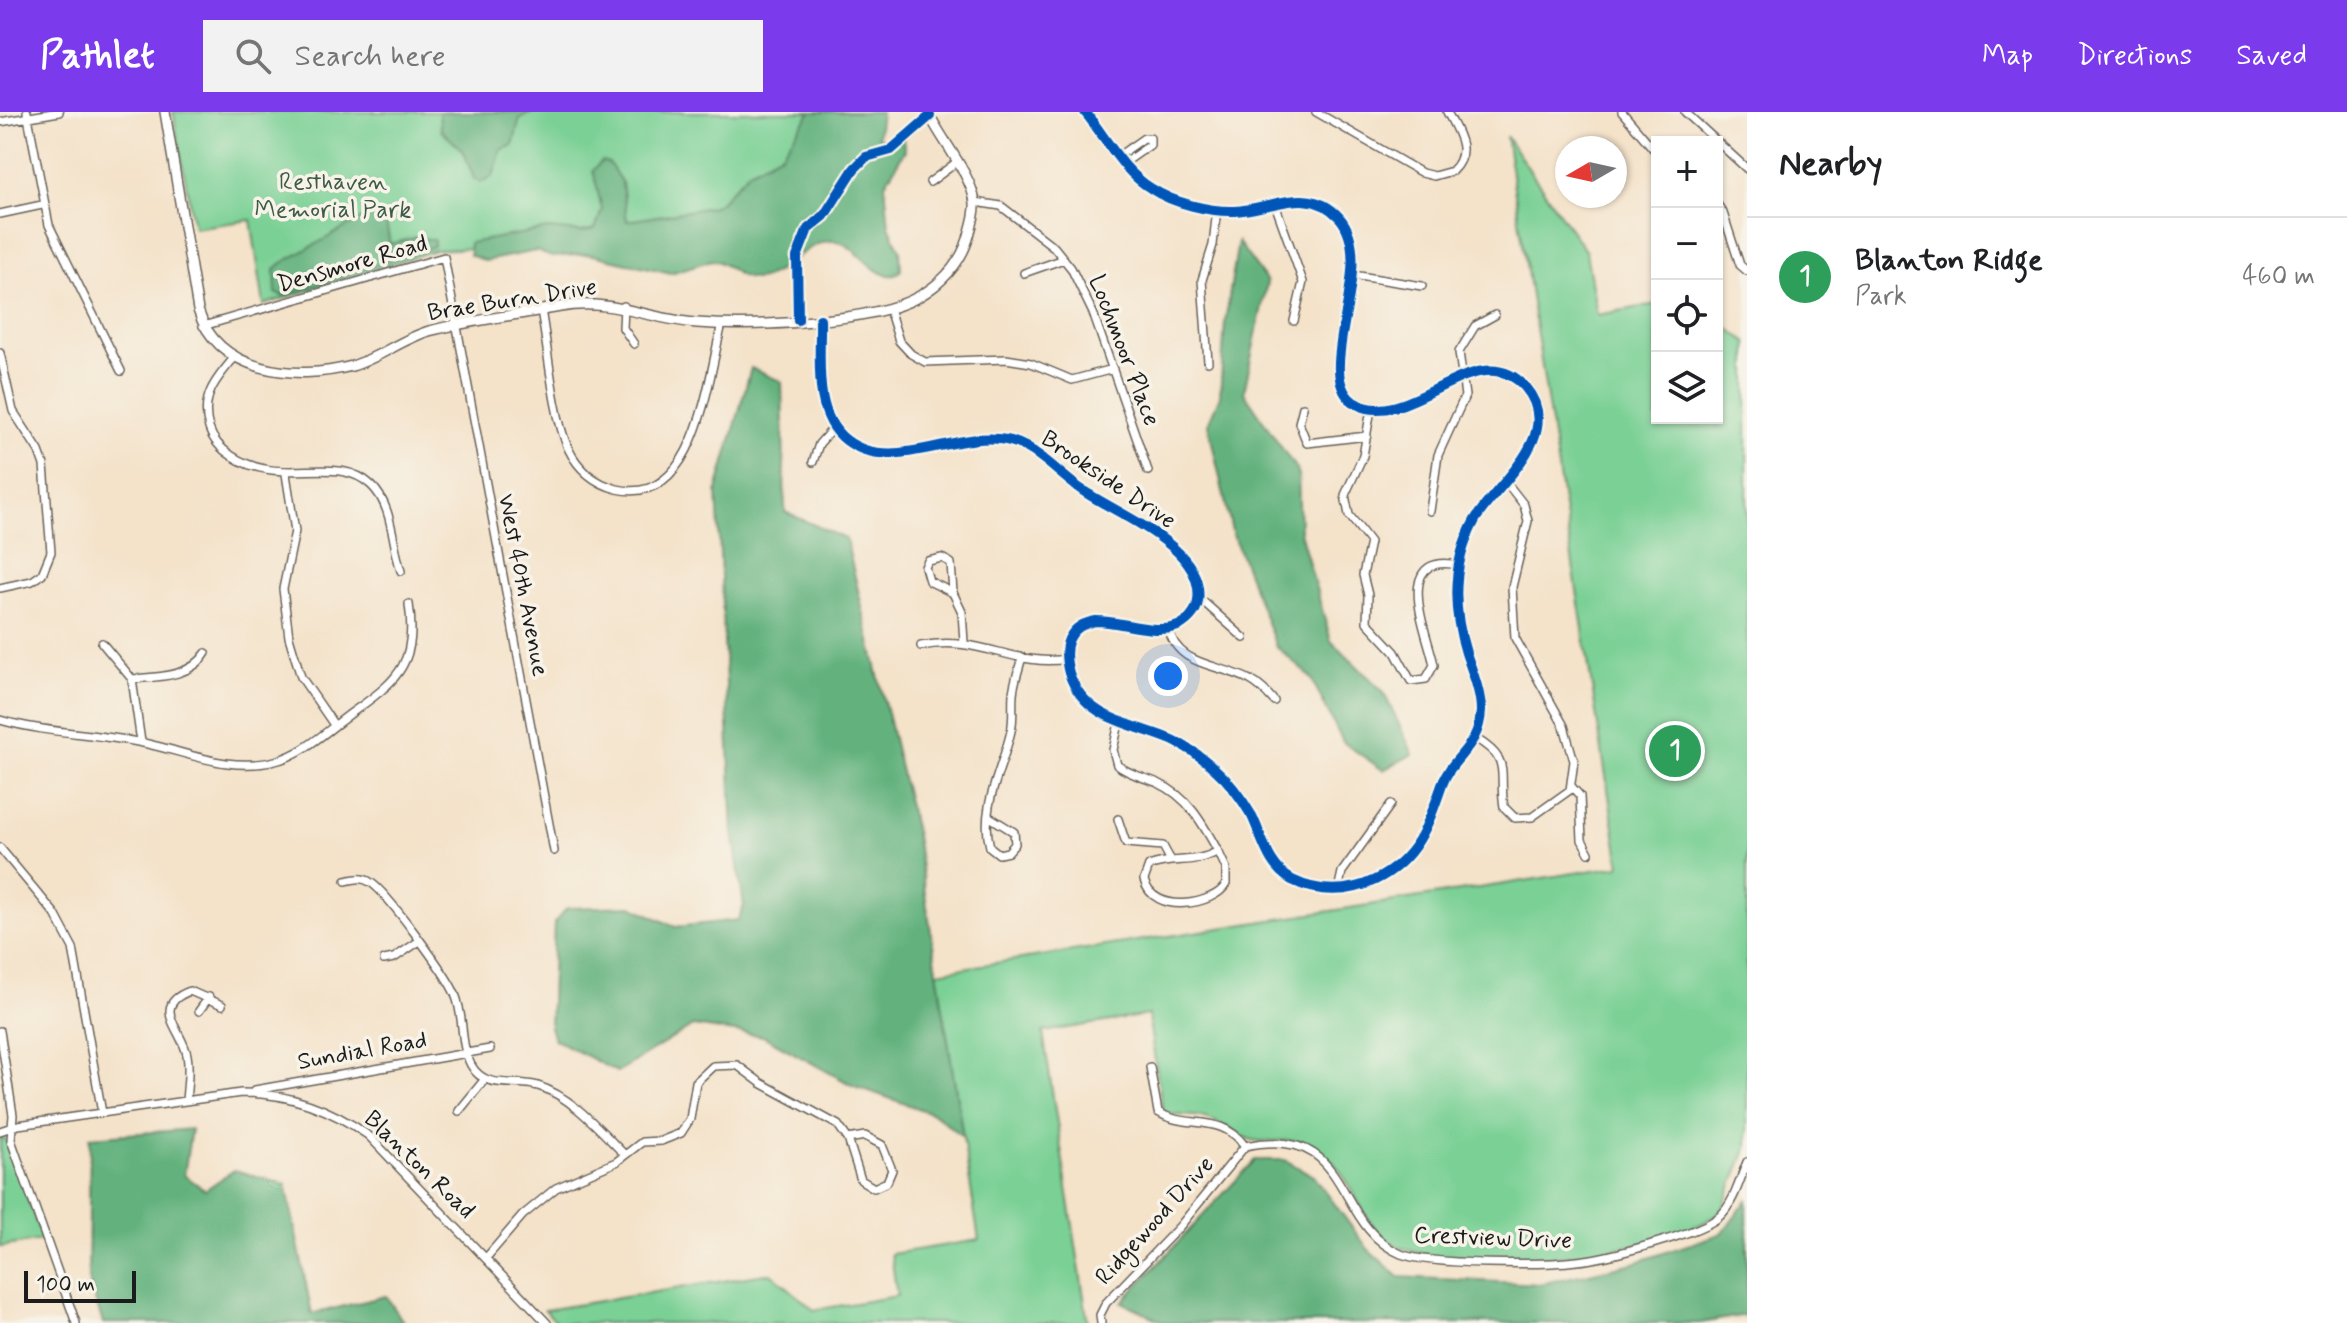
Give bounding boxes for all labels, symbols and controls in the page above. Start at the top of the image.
search box [203,20,763,92]
text: Pathlet [40,32,155,81]
icon: search [231,34,275,78]
text: Search here [295,37,446,76]
text: Map [1982,38,2033,75]
text: Directions [2077,38,2192,75]
text: Saved [2236,38,2307,75]
north arrow [1555,136,1627,208]
map controls [1651,136,1723,424]
button: + [1651,136,1723,208]
text: Nearby [1779,142,1883,187]
park label: Resthaven Memorial Park [255,167,411,226]
button: − [1651,208,1723,280]
street label: Densmore Road [274,228,431,301]
text: Blanton Ridge [1855,241,2043,280]
text: 1 [1799,260,1811,294]
text: 460 m [2242,260,2315,294]
street label: Lochmoor Place [1081,271,1167,430]
street label: Brae Burn Drive [425,272,599,329]
button: locate [1651,280,1723,352]
text: Park [1855,280,1907,314]
button: layers [1651,352,1723,424]
street label: Brookside Drive [1035,424,1182,537]
street label: West 40th Avenue [490,491,555,679]
your location [1148,656,1188,696]
pin: 1 [1649,721,1701,781]
street label: Sundial Road [295,1025,429,1078]
street label: Blanton Road [357,1104,481,1226]
street label: Ridgewood Drive [1089,1150,1223,1293]
street label: Crestview Drive [1413,1220,1573,1257]
scale bar [24,1267,136,1303]
text: 100 m [36,1271,95,1299]

